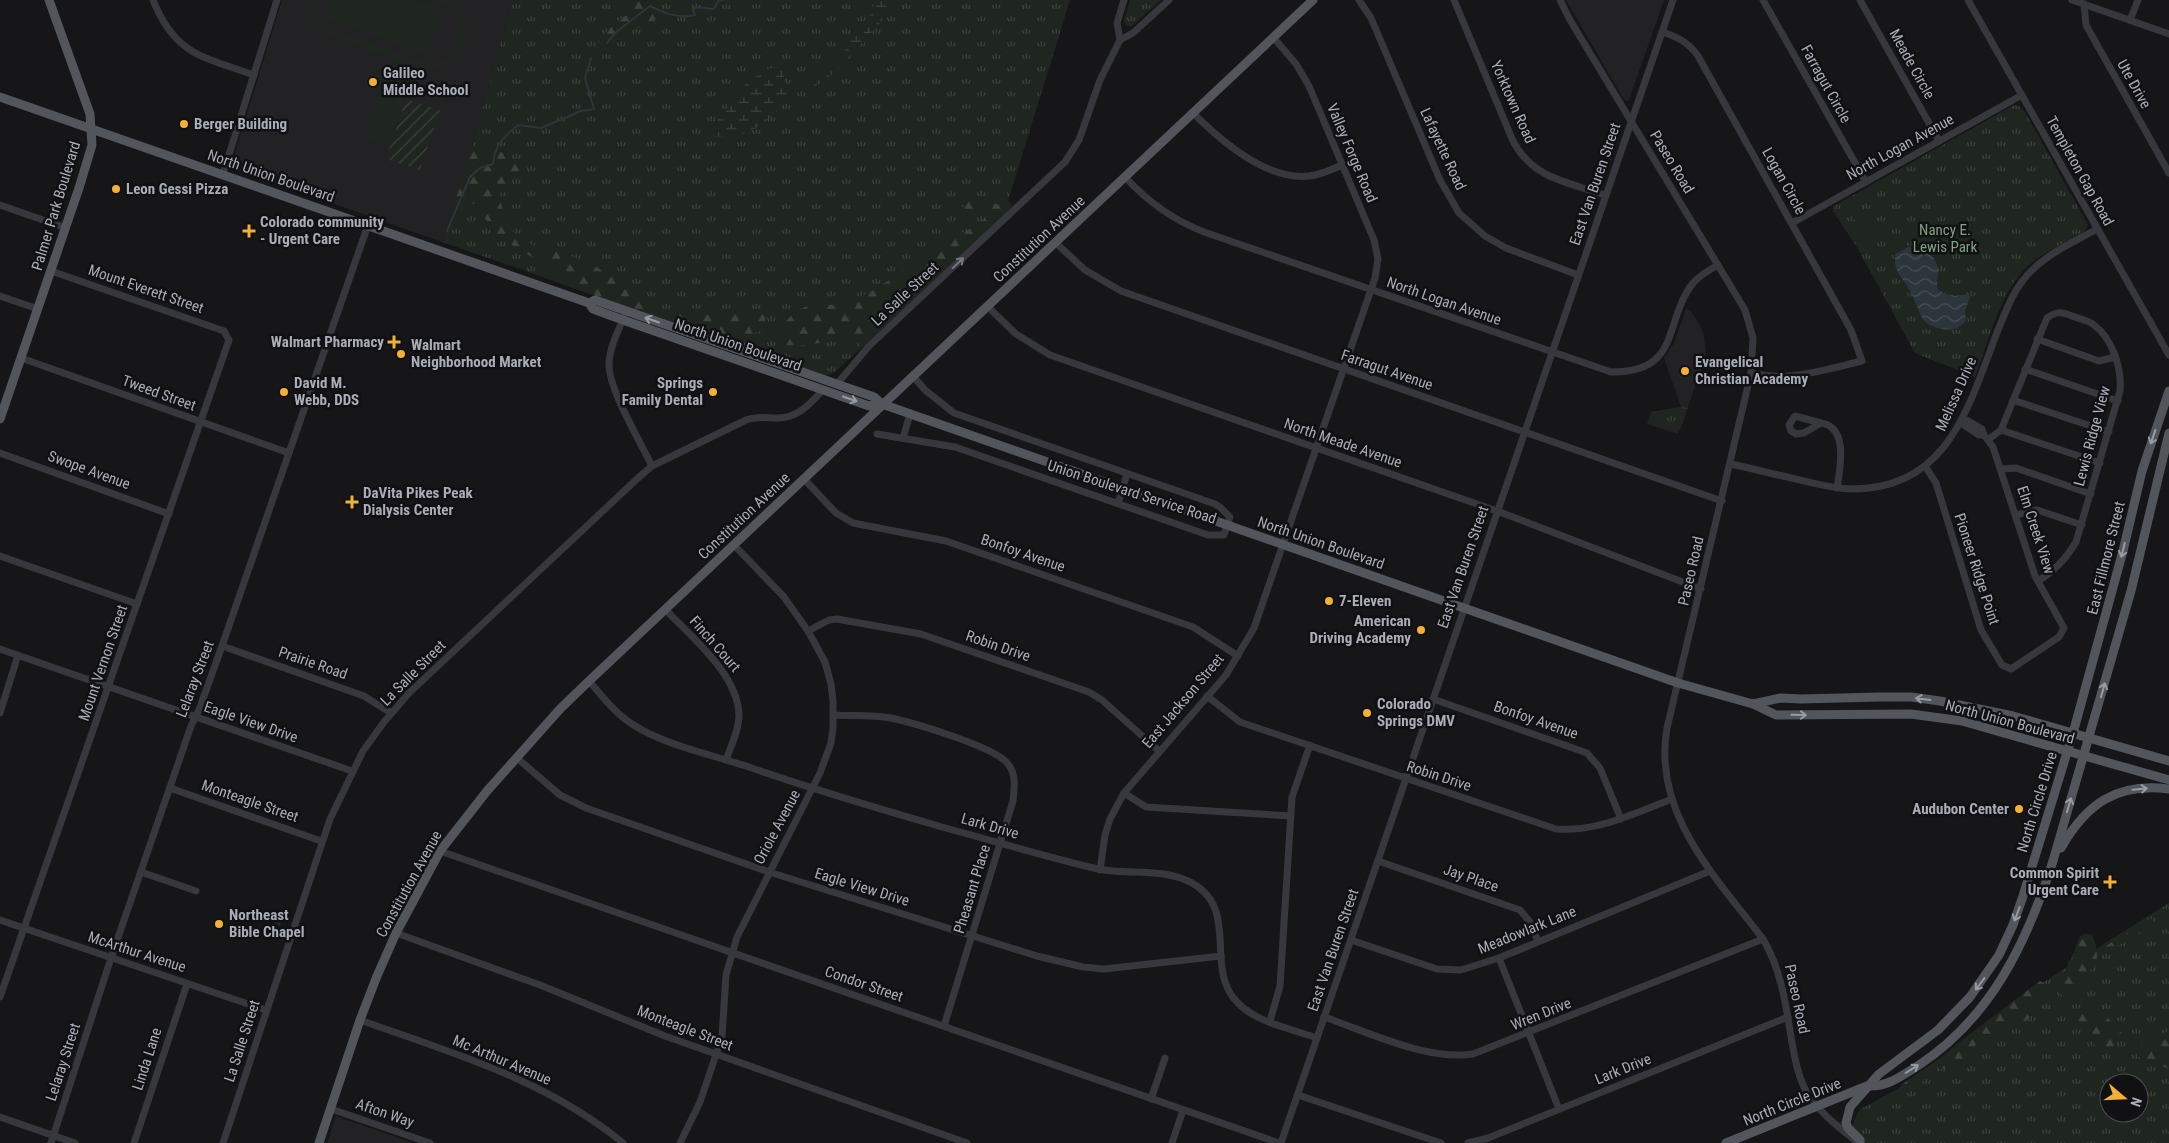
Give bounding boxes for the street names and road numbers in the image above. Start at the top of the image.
street label: Meade Circle [1885,26,1939,102]
street label: Farragut Circle [1797,42,1855,126]
street label: Ute Drive [2113,56,2155,112]
street label: Yorktown Road [1487,58,1539,146]
street label: Valley Forge Road [1323,101,1381,205]
street label: Lafayette Road [1416,105,1470,193]
street label: North Logan Avenue [1843,110,1957,184]
street label: Templeton Gap Road [2042,113,2118,229]
street label: East Van Buren Street [1566,121,1624,247]
street label: Paseo Road [1646,127,1698,197]
street label: Palmer Park Boulevard [28,139,84,273]
street label: Logan Circle [1758,144,1810,218]
street label: North Union Boulevard [205,146,337,206]
street label: Constitution Avenue [989,192,1089,286]
street label: La Salle Street [868,258,942,330]
street label: Mount Everett Street [86,261,206,317]
street label: North Logan Avenue [1384,273,1504,329]
street label: North Union Boulevard [672,315,804,375]
street label: Farragut Avenue [1339,346,1435,394]
street label: Melissa Drive [1932,354,1980,434]
street label: Tweed Street [120,371,198,415]
street label: Lewis Ridge View [2070,384,2114,488]
street label: North Meade Avenue [1282,414,1404,472]
street label: Swope Avenue [45,447,133,493]
street label: Union Boulevard Service Road [1045,456,1219,528]
street label: Constitution Avenue [694,469,794,563]
street label: Elm Creek View [2013,484,2059,577]
street label: East Fillmore Street [2083,500,2129,616]
street label: East Van Buren Street [1434,504,1492,630]
street label: Pioneer Ridge Point [1950,511,2004,627]
street label: North Union Boulevard [1255,513,1387,573]
street label: Bonfoy Avenue [978,530,1068,576]
street label: Paseo Road [1674,535,1708,607]
street label: Mount Vernon Street [75,603,131,723]
street label: Finch Court [686,612,744,676]
street label: Robin Drive [963,627,1033,665]
street label: La Salle Street [377,637,449,709]
street label: Lelaray Street [172,638,218,720]
street label: Prairie Road [276,643,350,683]
street label: East Jackson Street [1138,650,1228,752]
street label: North Union Boulevard [1943,696,2077,748]
street label: Bonfoy Avenue [1491,697,1581,743]
street label: Eagle View Drive [202,698,300,746]
street label: North Circle Drive [2013,750,2061,854]
street label: Robin Drive [1404,757,1474,795]
street label: Monteagle Street [199,776,301,826]
street label: Oriole Avenue [750,787,804,867]
street label: Lark Drive [959,809,1021,843]
street label: Constitution Avenue [372,828,446,940]
street label: Pheasant Place [950,842,994,936]
street label: Jay Place [1441,860,1501,896]
street label: Eagle View Drive [813,864,911,910]
street label: East Van Buren Street [1304,887,1362,1013]
street label: Meadowlark Lane [1475,902,1579,958]
street label: McArthur Avenue [86,928,188,976]
street label: Condor Street [823,962,905,1006]
street label: Paseo Road [1781,963,1813,1035]
street label: Wren Drive [1508,994,1574,1034]
street label: La Salle Street [220,998,264,1084]
street label: Monteagle Street [635,1001,735,1055]
street label: Lelaray Street [42,1021,84,1103]
street label: Linda Lane [128,1026,166,1092]
street label: Mc Arthur Avenue [450,1031,554,1089]
street label: Lark Drive [1592,1050,1654,1088]
street label: North Circle Drive [1740,1074,1844,1130]
street label: Afton Way [353,1095,417,1131]

